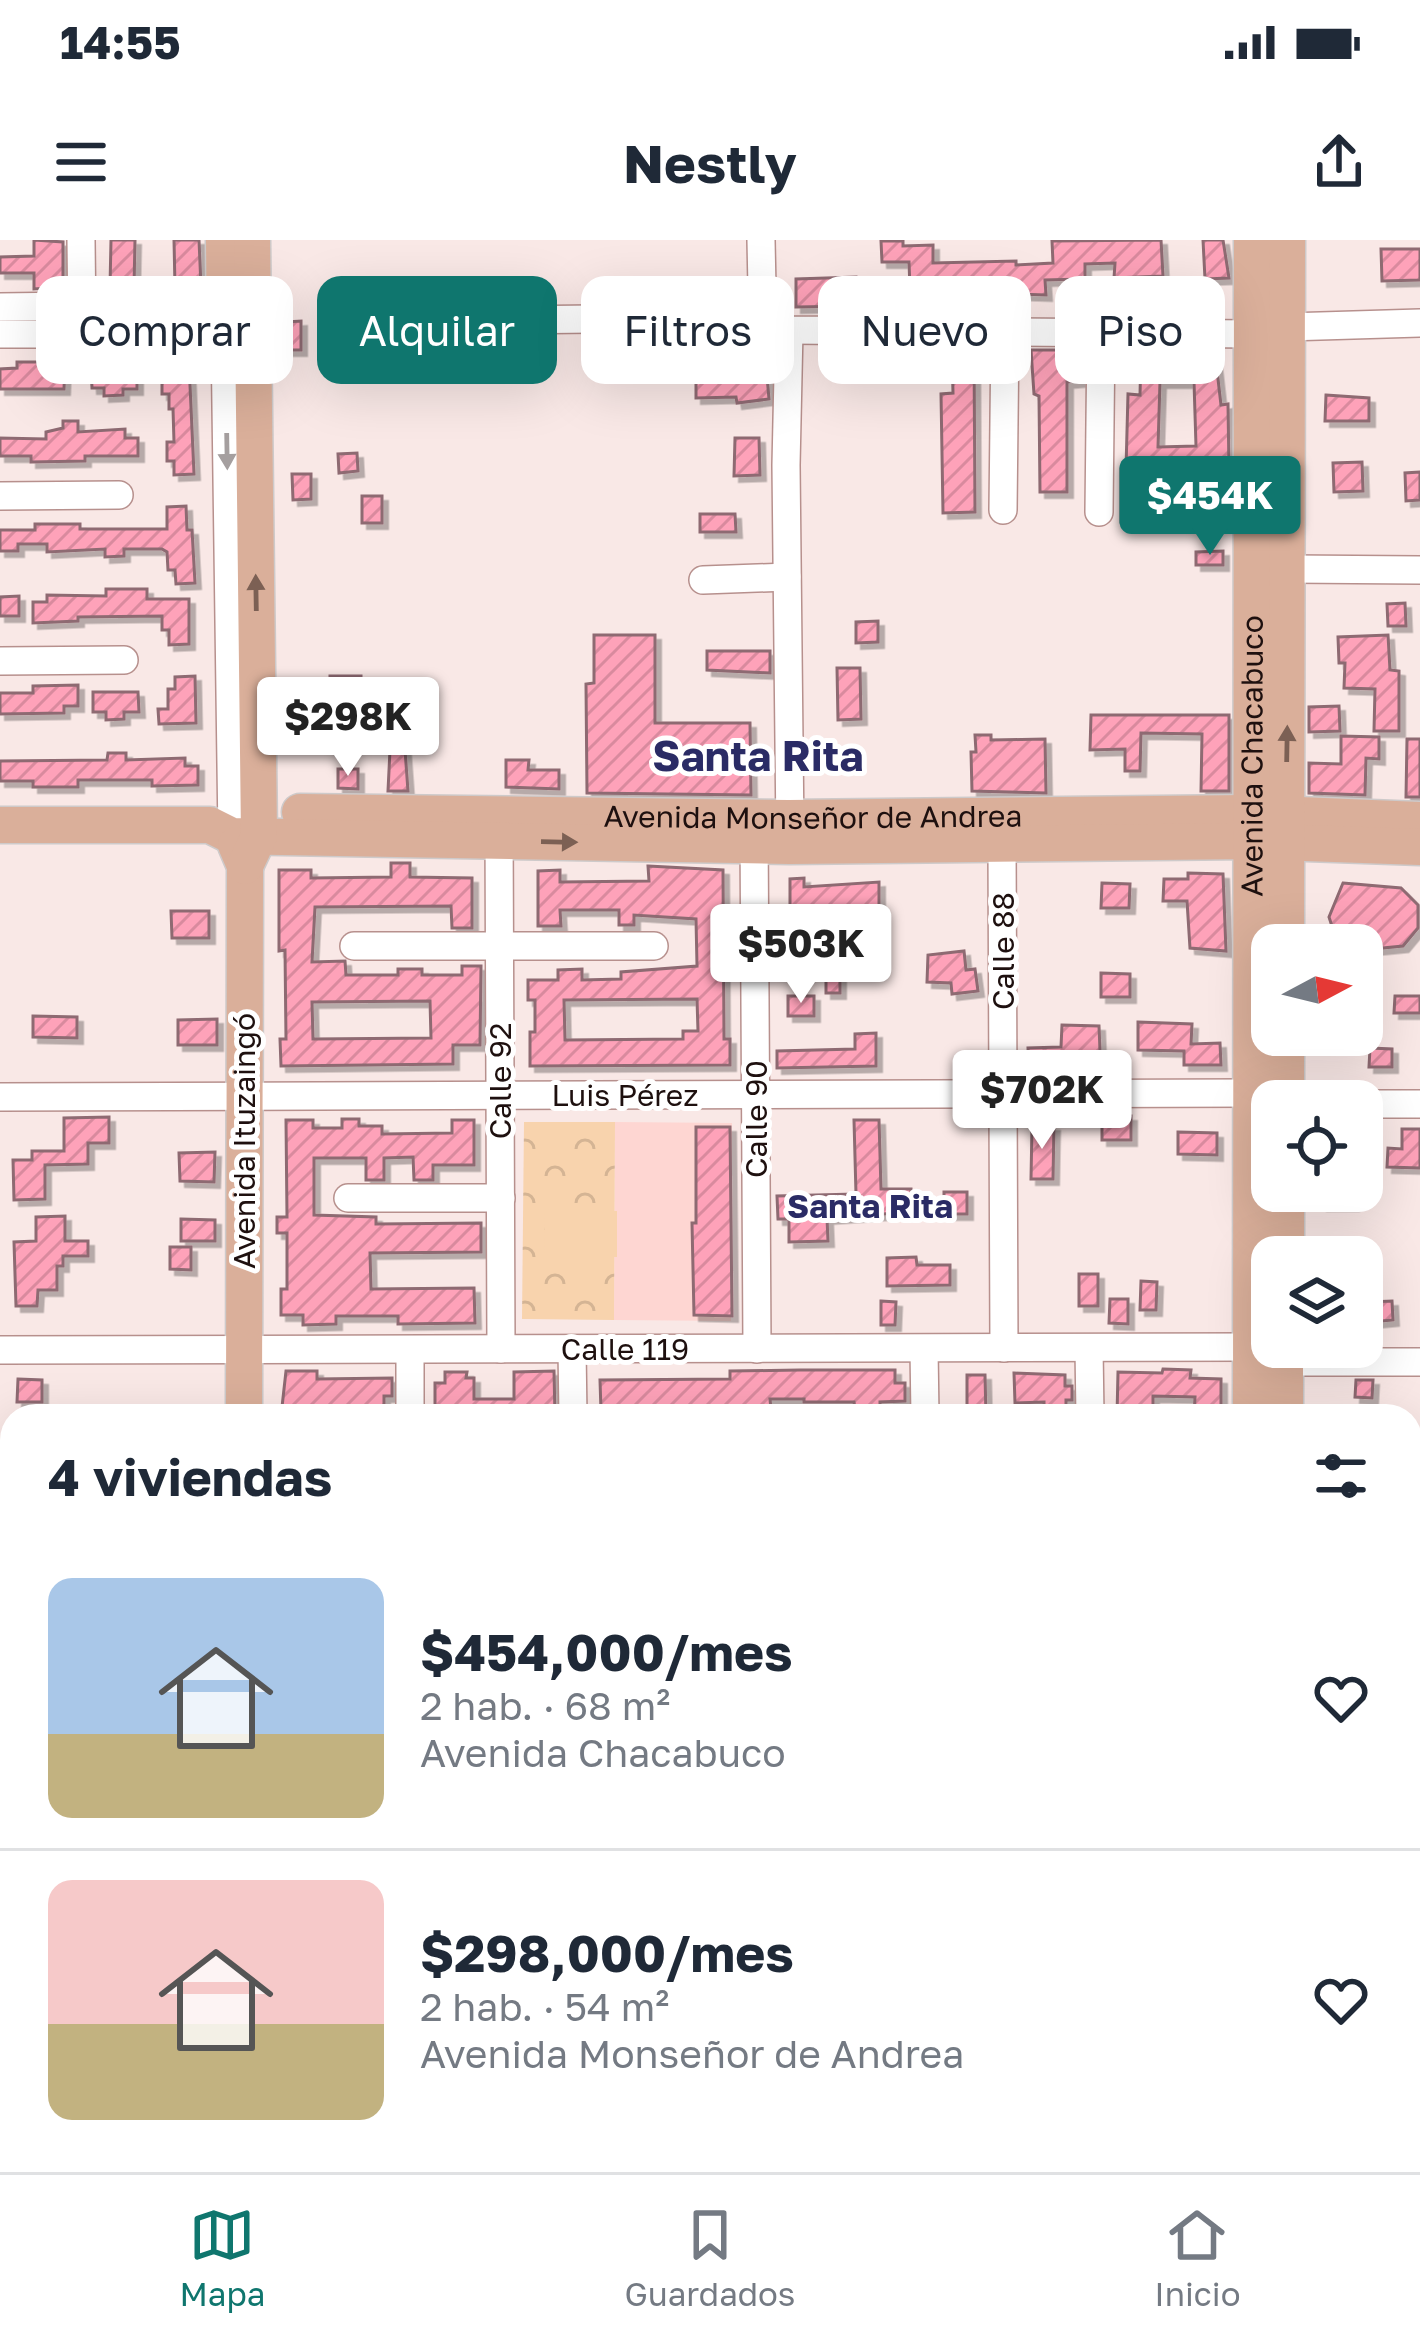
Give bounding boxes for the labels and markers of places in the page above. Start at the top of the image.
pin: $454K [1126,456,1294,558]
pin: $298K [264,677,432,779]
pin: $503K [717,904,885,1006]
pin: $702K [958,1050,1126,1152]

